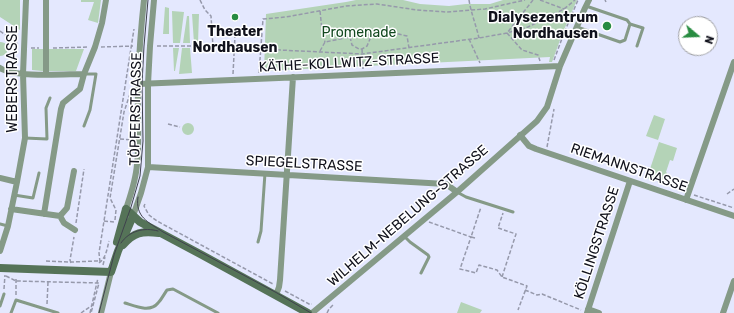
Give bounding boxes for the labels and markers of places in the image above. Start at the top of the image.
place label: Dialysezentrum Nordhausen [488,10,598,42]
marker: Theater Nordhausen [230,12,240,22]
marker: Dialysezentrum Nordhausen [601,20,613,32]
place label: Theater Nordhausen [192,24,278,56]

